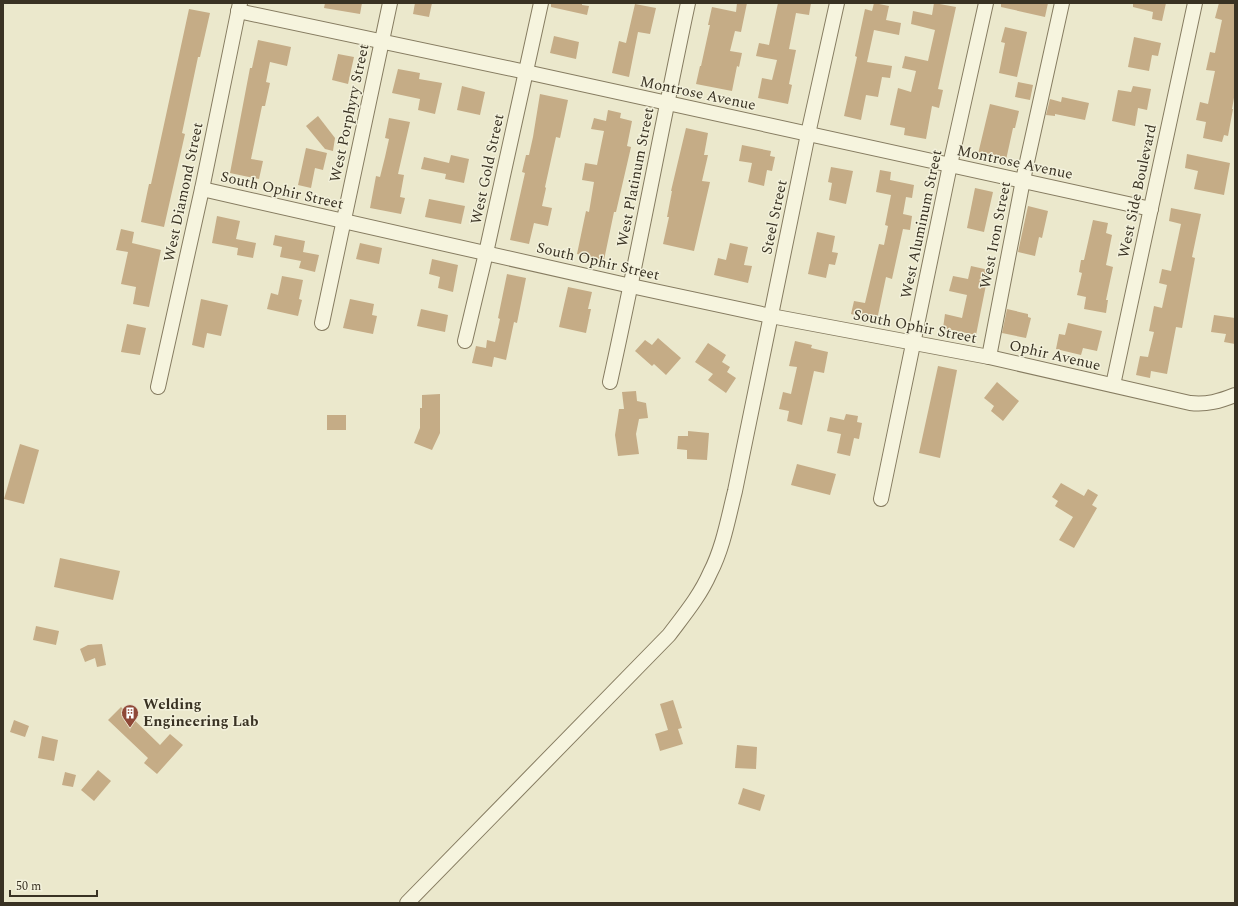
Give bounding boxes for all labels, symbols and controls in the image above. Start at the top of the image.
street label: West Porphyry Street [324,42,375,184]
street label: Montrose Avenue [638,70,758,117]
street label: West Platinum Street [611,105,660,249]
street label: West Gold Street [465,112,510,227]
street label: West Diamond Street [157,120,209,264]
street label: West Side Boulevard [1112,122,1163,260]
street label: Montrose Avenue [955,139,1075,186]
street label: West Aluminum Street [894,148,949,301]
street label: South Ophir Street [218,165,346,216]
street label: Steel Street [755,178,794,256]
street label: West Iron Street [974,179,1017,291]
street label: South Ophir Street [534,236,662,287]
street label: South Ophir Street [851,303,979,350]
street label: Ophir Avenue [1007,334,1103,377]
place label: Welding Engineering Lab [143,693,259,733]
building icon: Welding Engineering Lab [120,703,140,728]
scale bar [10,872,97,898]
text: 50 m [16,877,41,896]

